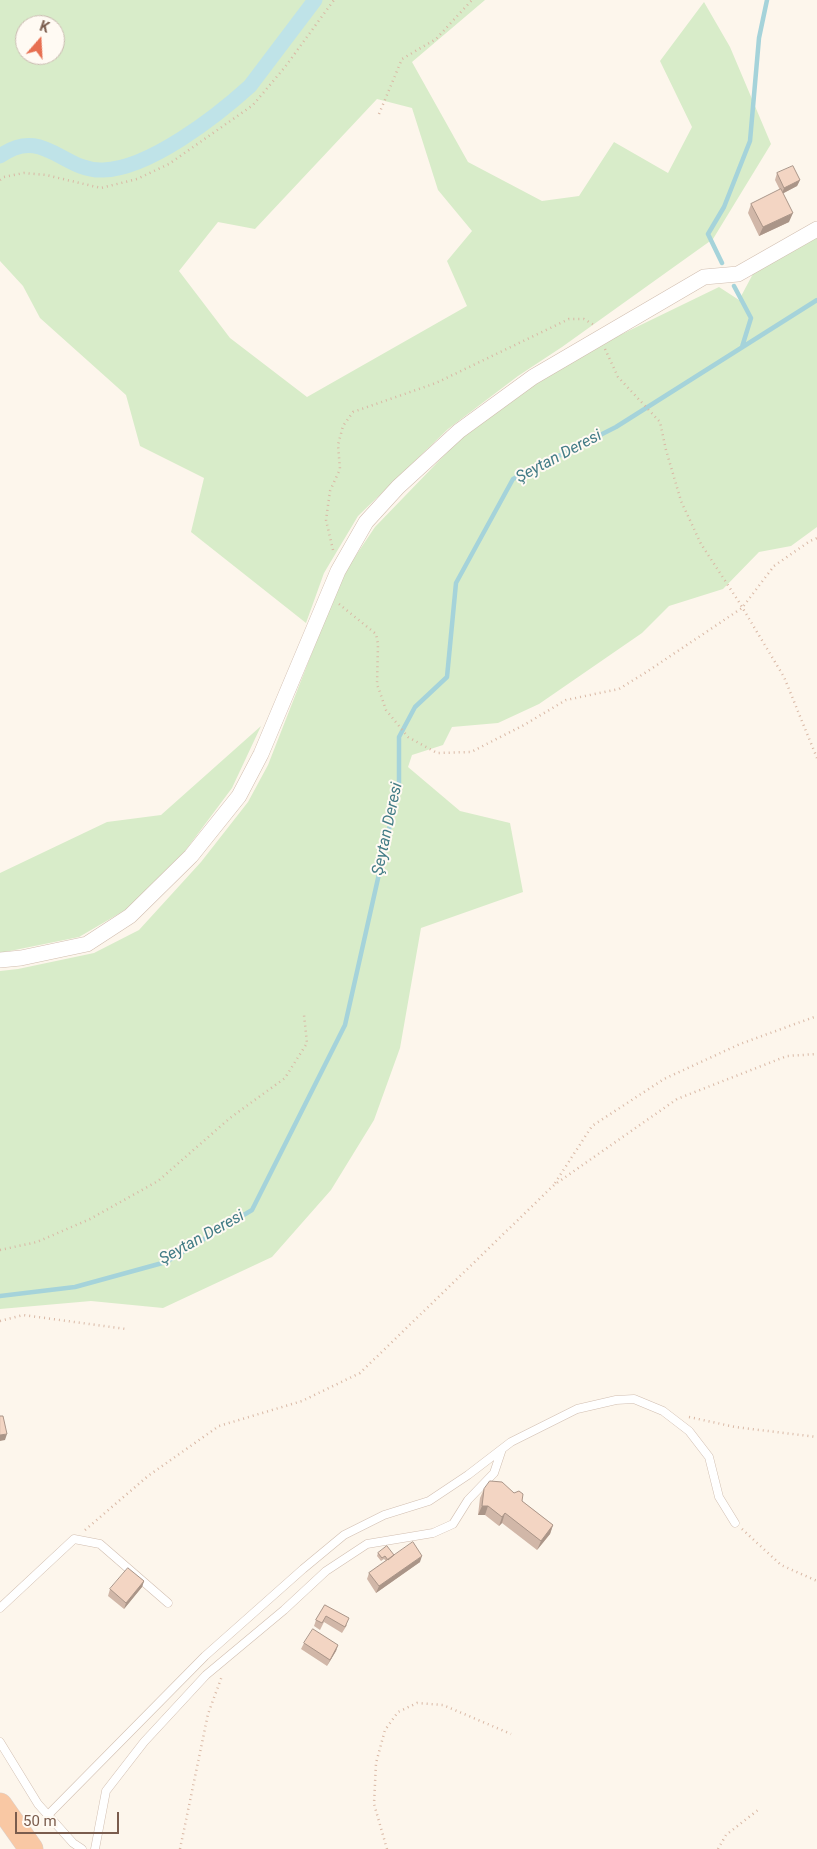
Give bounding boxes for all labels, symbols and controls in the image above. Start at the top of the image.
north arrow [15,15,65,65]
text: K [38,18,51,36]
water label: Şeytan Deresi [513,426,605,488]
water label: Şeytan Deresi [369,781,407,877]
water label: Şeytan Deresi [156,1207,248,1269]
scale bar [18,1802,121,1834]
text: 50 m [23,1812,57,1830]

